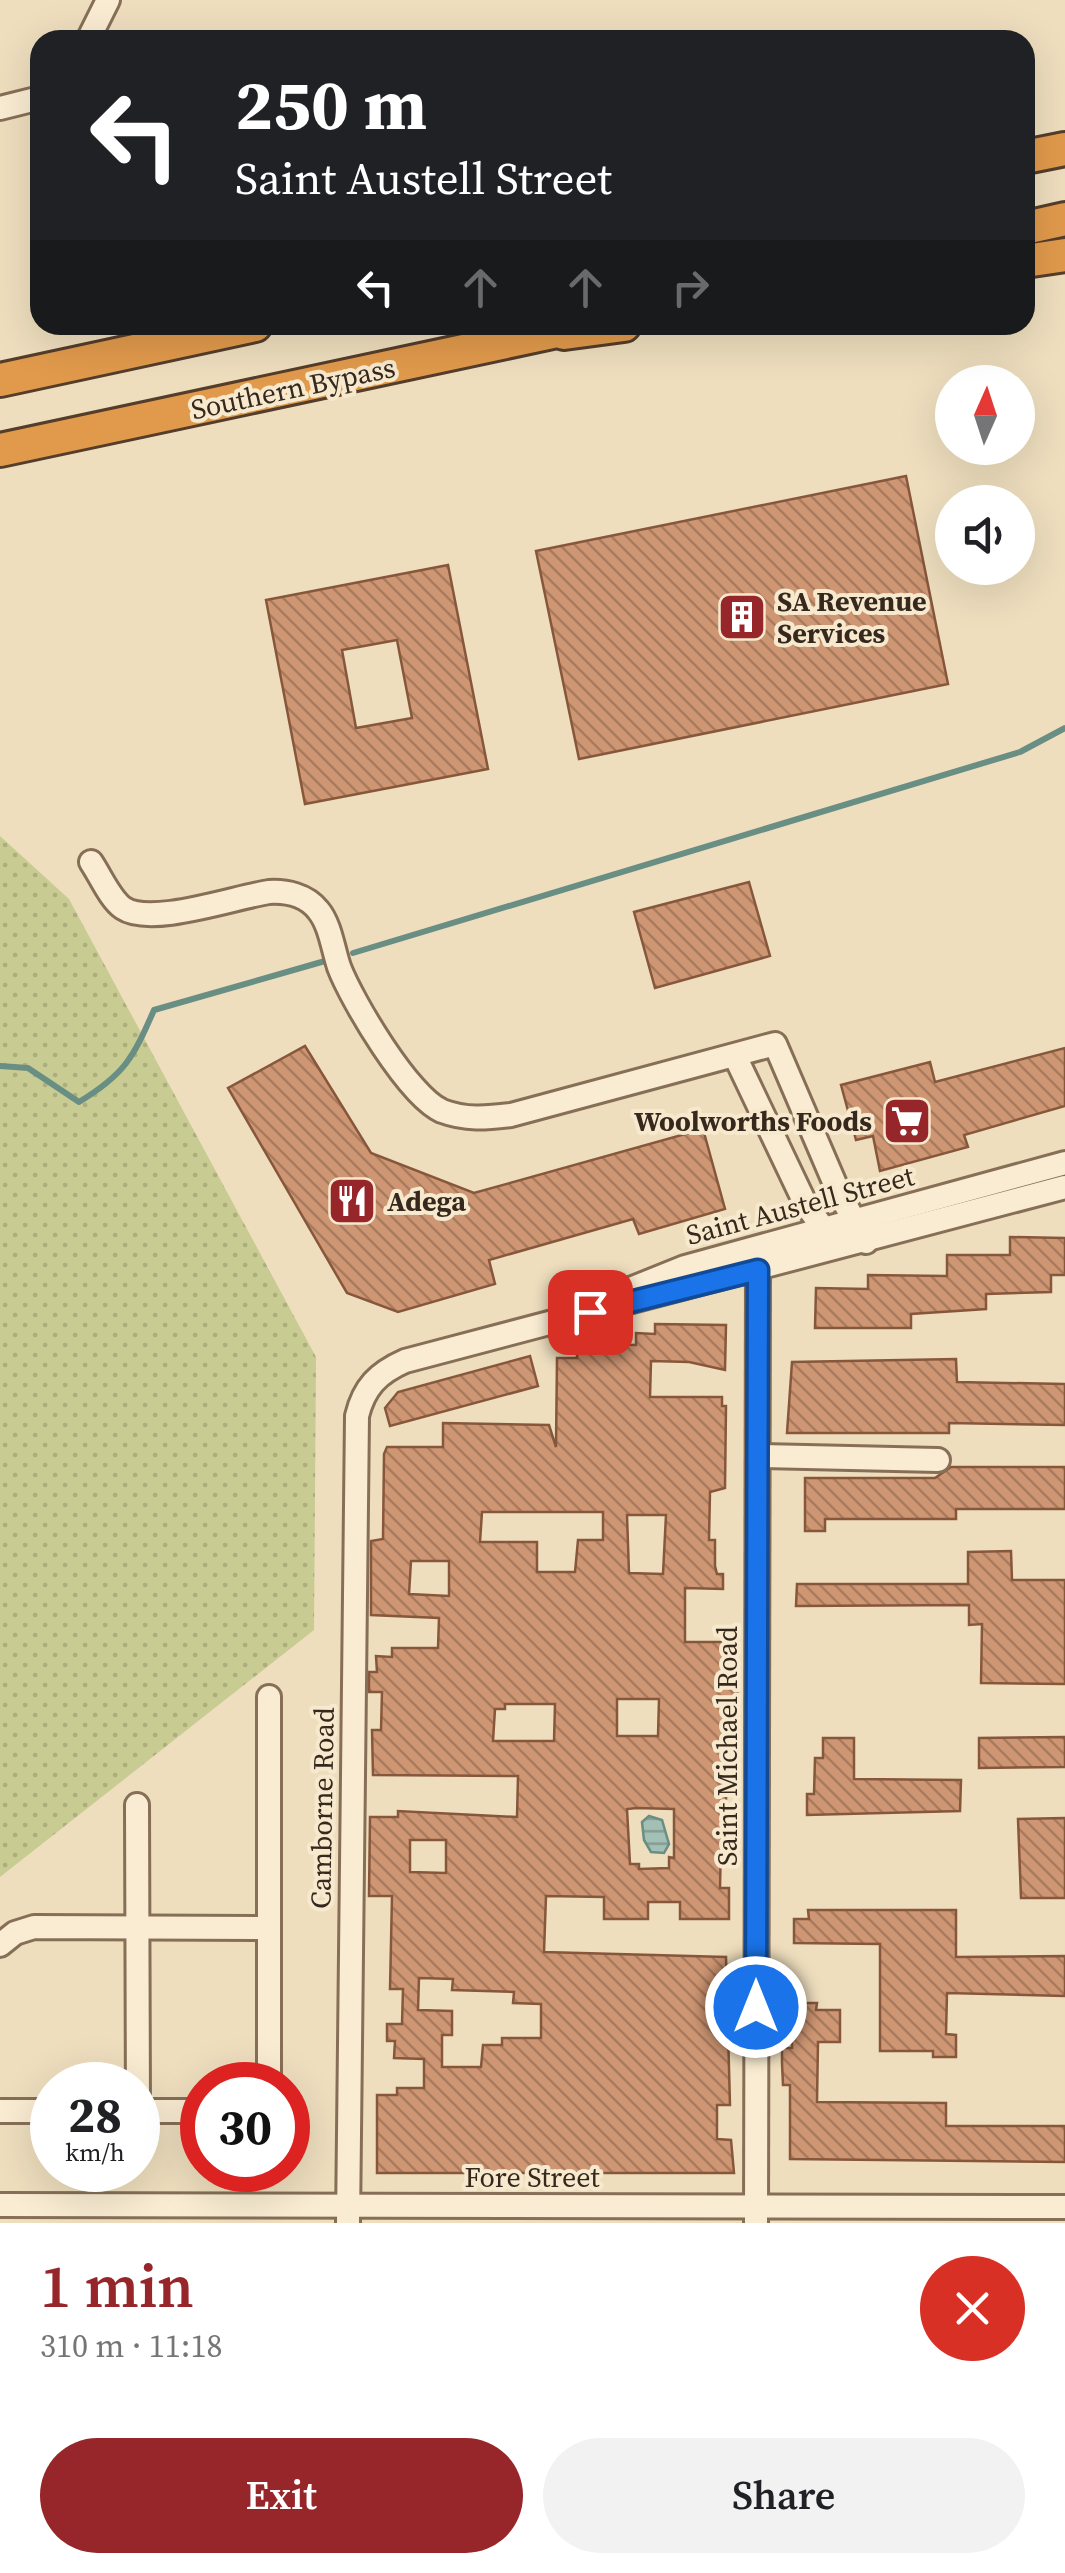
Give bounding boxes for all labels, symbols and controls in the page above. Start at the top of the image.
text: 250 m [235,56,427,152]
icon: left [70,70,200,200]
text: Saint Austell Street [235,147,612,209]
icon: left [348,260,403,315]
icon: ahead [453,260,508,315]
icon: ahead [558,260,613,315]
icon: right [663,260,718,315]
street label: Southern Bypass [187,348,399,428]
north arrow [935,365,1035,465]
map controls [935,365,1035,585]
button: sound [935,485,1035,585]
place label: SA Revenue Services [777,582,927,652]
building icon: SA Revenue Services [716,591,768,643]
supermarket icon: Woolworths Foods [881,1095,933,1147]
place label: Woolworths Foods [634,1102,872,1140]
street label: Saint Austell Street [682,1156,919,1254]
restaurant icon: Adega [326,1175,378,1227]
place label: Adega [387,1182,466,1220]
pin [548,1270,633,1355]
icon: arrive [563,1285,618,1340]
street label: Saint Michael Road [708,1626,746,1866]
street label: Camborne Road [301,1707,343,1909]
position arrow [704,1955,808,2059]
speed limit sign: 30 [180,2062,310,2192]
text: 28 [68,2080,122,2149]
text: km/h [65,2135,125,2169]
street label: Fore Street [464,2158,600,2196]
text: 1 min [40,2245,194,2327]
button: close [920,2256,1025,2361]
text: 310 m · 11:18 [40,2324,222,2368]
button: Exit [40,2438,523,2553]
button: Share [543,2438,1025,2553]

